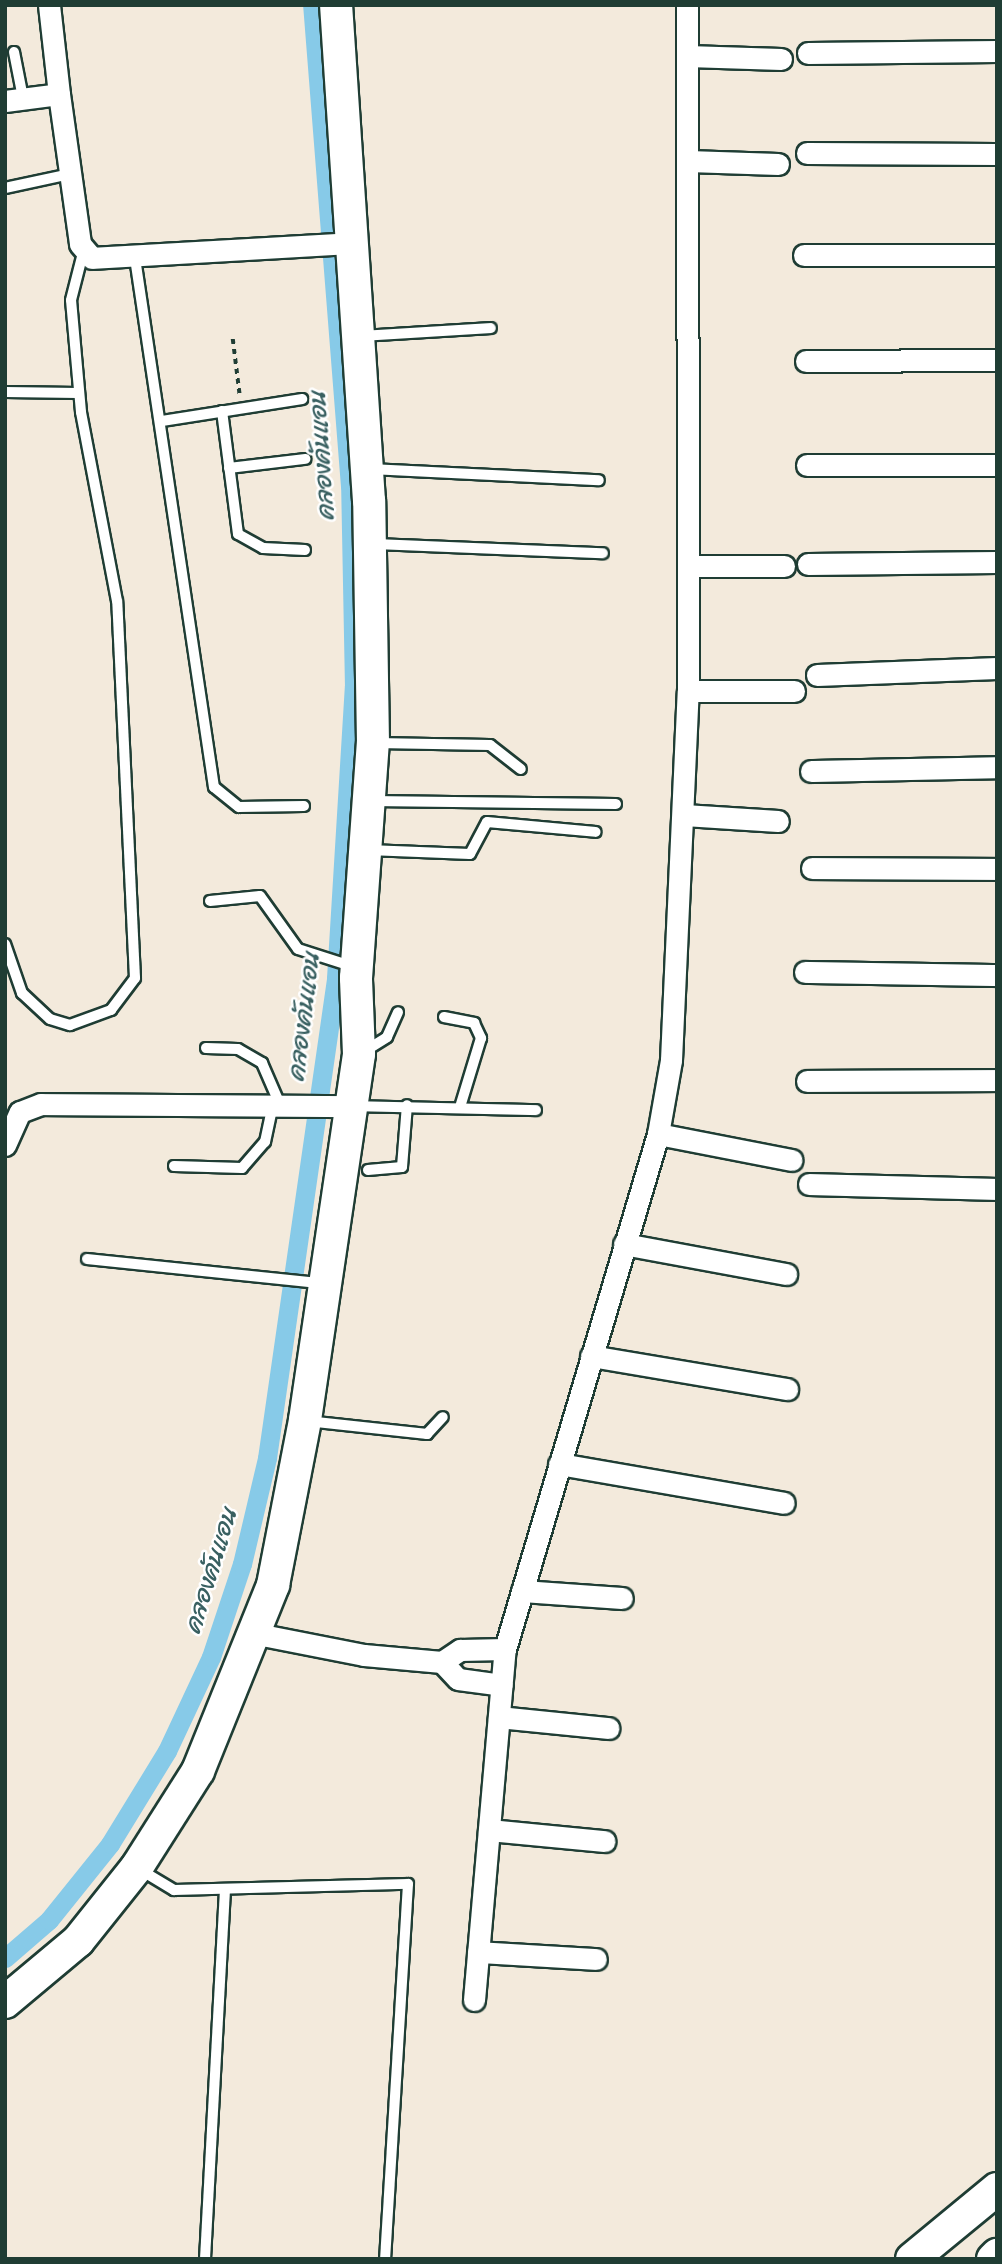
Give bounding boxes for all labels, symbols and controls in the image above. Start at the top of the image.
water label: คลองคันแอน [303,390,341,522]
water label: คลองคันแอน [282,951,326,1083]
water label: คลองคันแอน [178,1505,244,1637]

